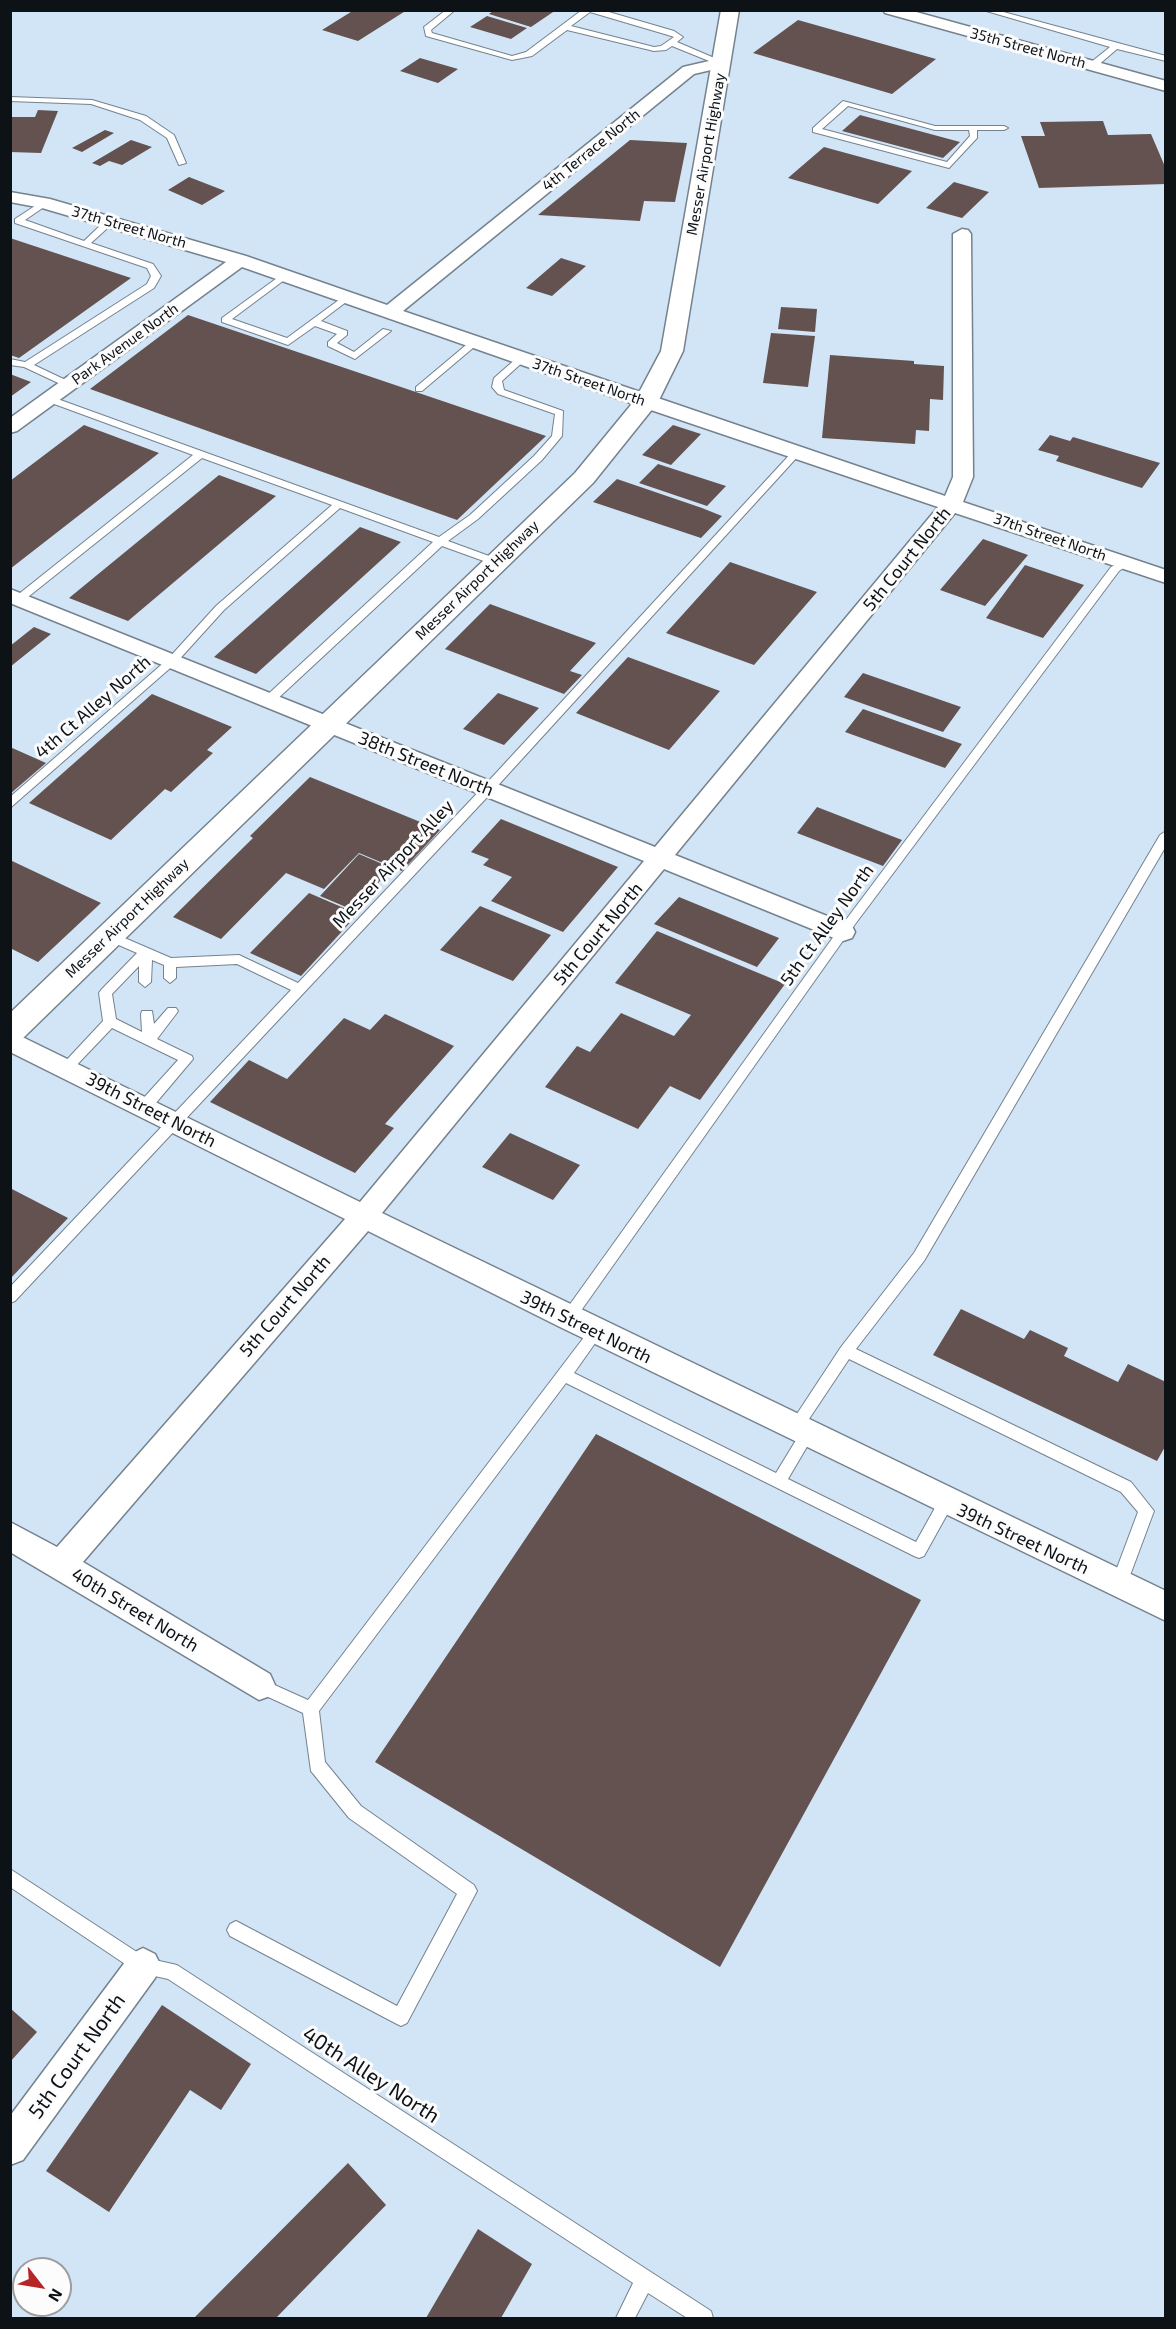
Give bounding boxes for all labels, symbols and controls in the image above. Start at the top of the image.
street label: 35th Street North [968,24,1088,72]
street label: Messer Airport Highway [683,71,729,237]
street label: 4th Terrace North [539,105,643,195]
street label: 37th Street North [70,202,188,252]
street label: Park Avenue North [68,299,182,389]
street label: 37th Street North [530,354,648,410]
street label: 5th Court North [859,503,955,615]
street label: 37th Street North [991,509,1109,565]
street label: Messer Airport Highway [412,516,542,644]
street label: 4th Ct Alley North [31,651,155,763]
street label: 38th Street North [355,727,497,801]
street label: Messer Airport Alley [328,795,458,933]
street label: Messer Airport Highway [62,854,192,982]
street label: 5th Ct Alley North [776,860,878,990]
street label: 5th Court North [549,878,647,990]
street label: 39th Street North [82,1068,220,1152]
street label: 5th Court North [235,1251,335,1361]
street label: 39th Street North [517,1286,655,1368]
street label: 39th Street North [954,1499,1092,1579]
street label: 40th Street North [67,1563,203,1657]
street label: 5th Court North [23,1989,131,2123]
street label: 40th Alley North [298,2021,444,2129]
north arrow [12,2257,72,2317]
text: N [45,2286,67,2305]

